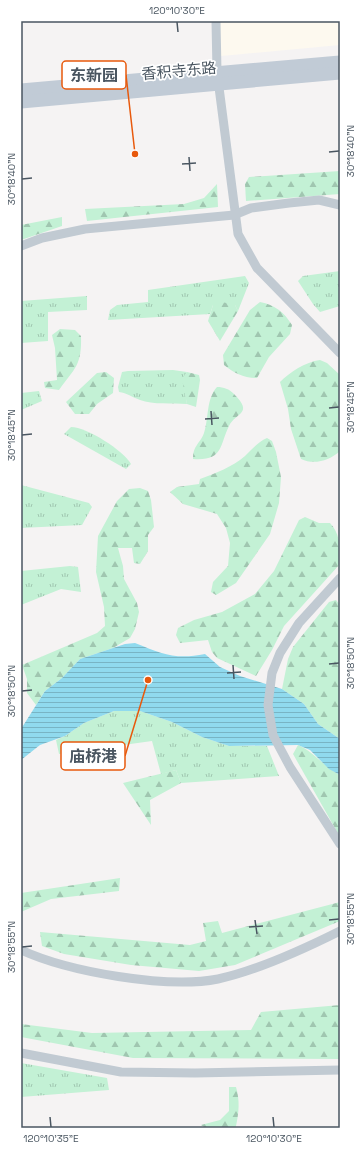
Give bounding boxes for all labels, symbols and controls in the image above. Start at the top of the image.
text: 120°10'30"E [149,4,205,17]
street label: 香积寺东路 [141,58,217,83]
callout: 东新园 [62,61,126,89]
text: 东新园 [70,65,118,86]
text: 30°18'40"N [344,125,357,177]
text: 30°18'40"N [5,153,18,205]
text: 30°18'45"N [344,381,357,433]
text: 30°18'45"N [5,409,18,461]
text: 30°18'50"N [344,637,357,689]
text: 30°18'50"N [5,665,18,717]
callout: 庙桥港 [61,742,125,770]
text: 庙桥港 [69,746,117,767]
text: 30°18'55"N [344,893,357,945]
text: 30°18'55"N [5,921,18,973]
text: 120°10'35"E [23,1132,79,1145]
text: 120°10'30"E [246,1132,302,1145]

